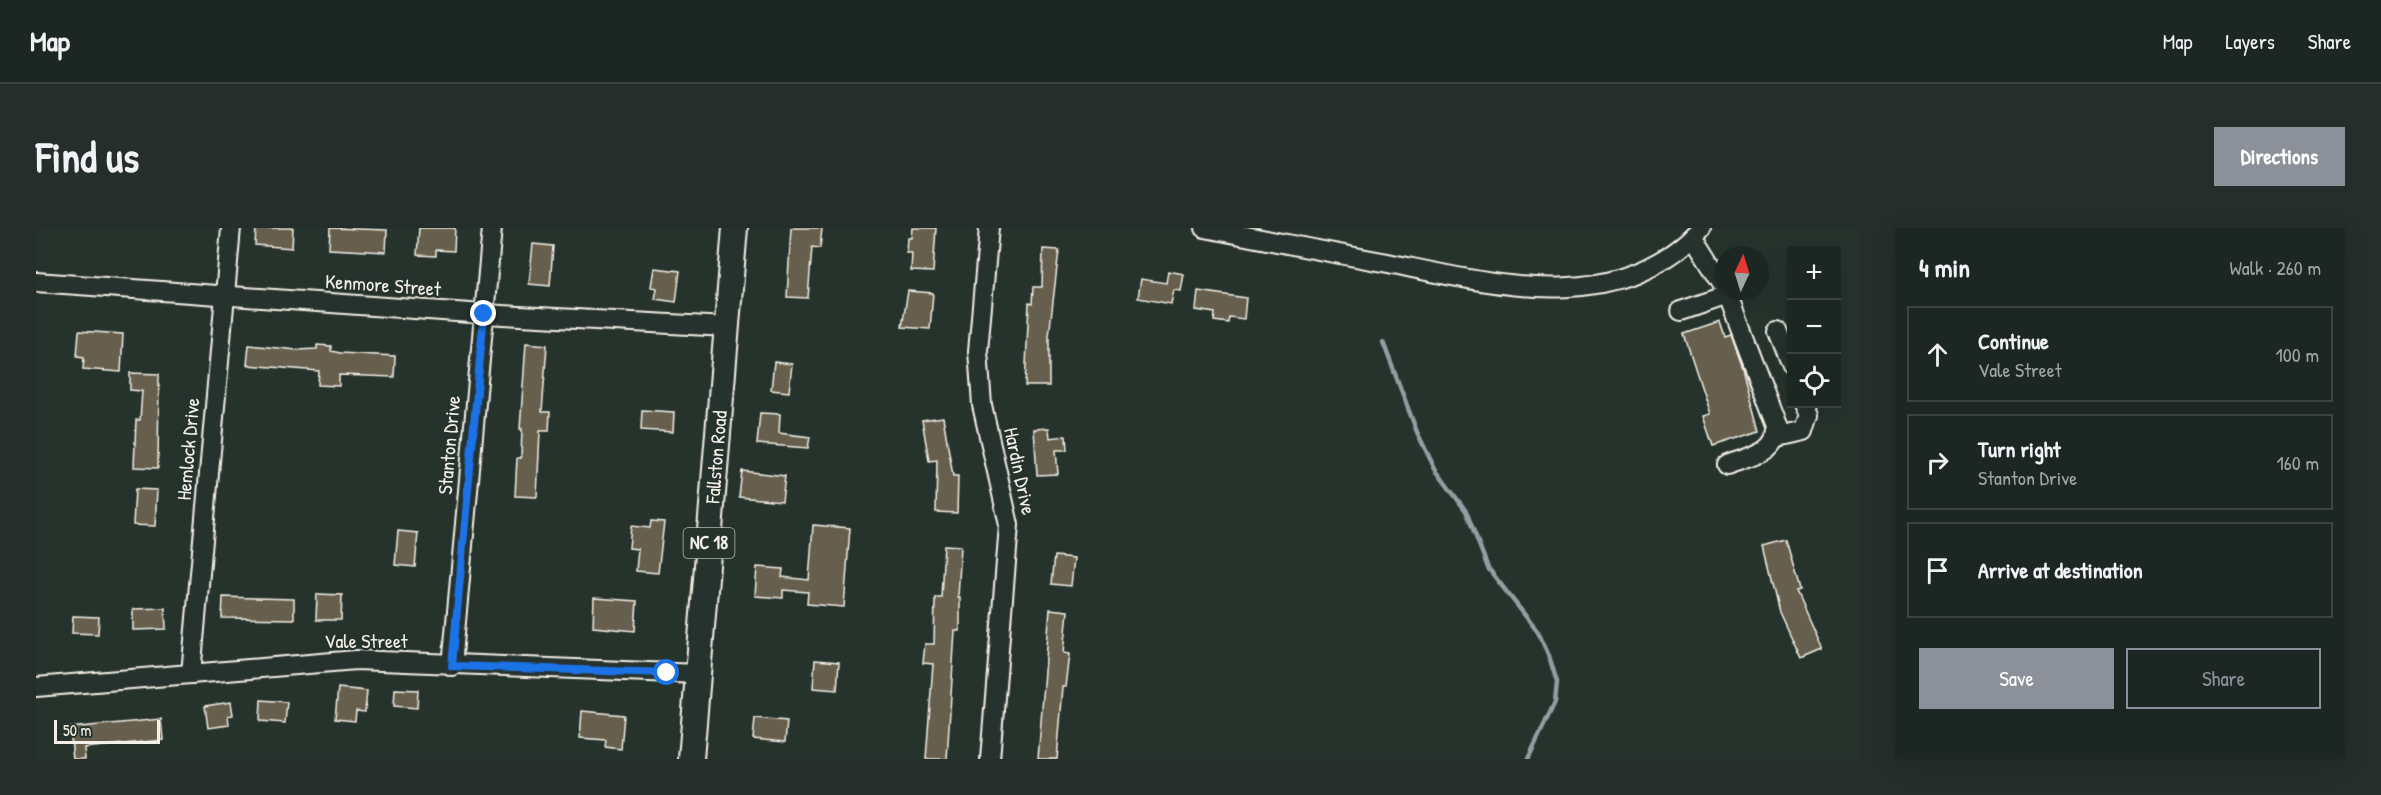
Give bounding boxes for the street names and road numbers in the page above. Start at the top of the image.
street label: Kenmore Street [324,267,443,302]
street label: Stanton Drive [431,394,466,496]
street label: Hemlock Drive [170,397,205,501]
street label: Fallston Road [698,409,733,505]
street label: Hardin Drive [998,425,1043,517]
road number: NC 18 [684,528,734,558]
street label: Vale Street [324,627,409,654]

